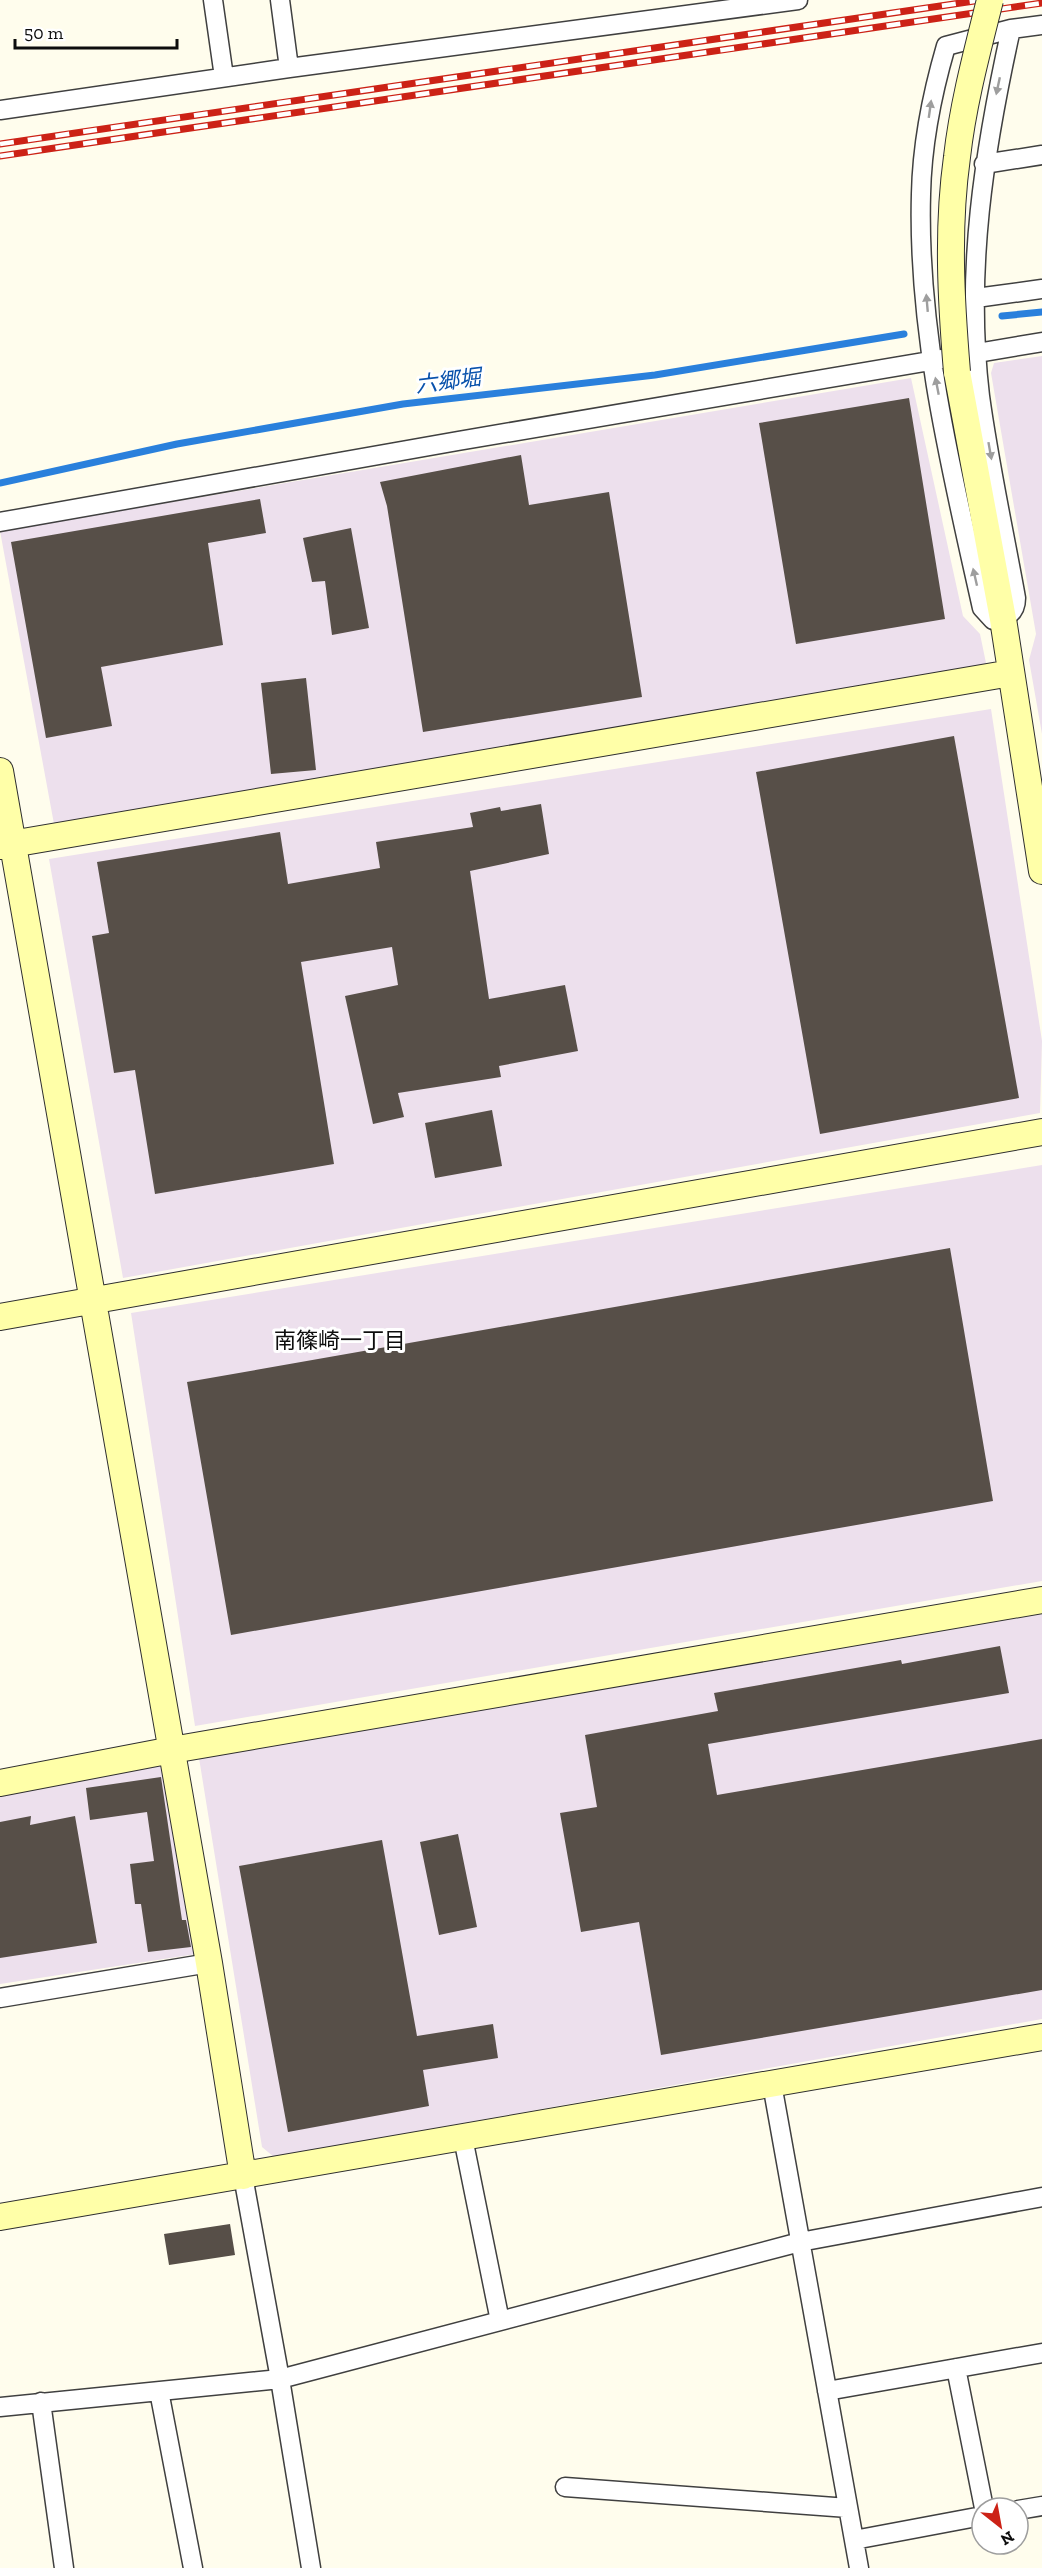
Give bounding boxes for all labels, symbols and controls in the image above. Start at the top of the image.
scale bar [15,12,177,50]
text: 50 m [24,22,64,44]
one-way arrow [993,77,1003,96]
one-way arrow [926,100,935,119]
one-way arrow [922,294,932,313]
water label: 六郷堀 [414,363,485,398]
one-way arrow [932,376,941,395]
one-way arrow [986,441,995,460]
one-way arrow [970,567,980,586]
district label: 南篠崎一丁目 [274,1327,406,1354]
north arrow [970,2496,1030,2556]
text: N [997,2527,1018,2550]

